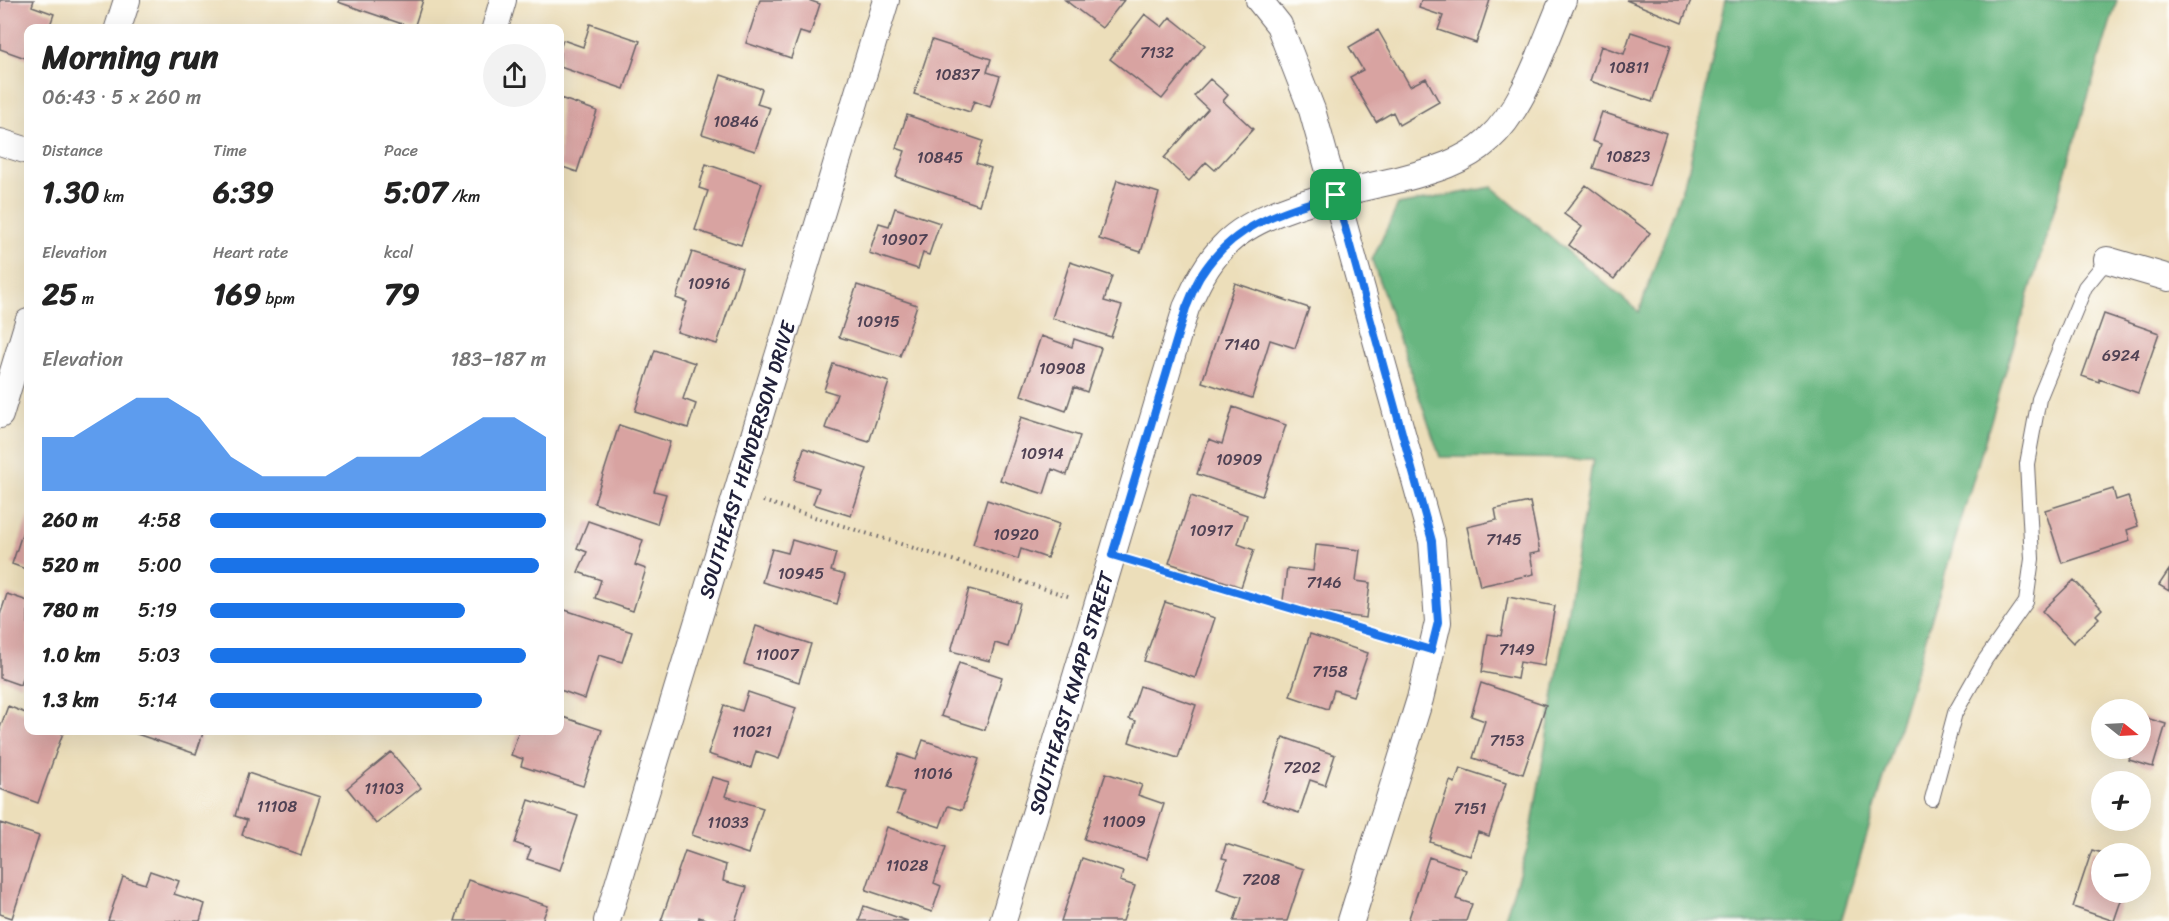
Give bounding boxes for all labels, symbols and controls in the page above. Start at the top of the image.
text: Morning run [42,28,218,86]
house number: 7132 [1140,38,1174,67]
button: share [483,44,546,107]
house number: 10811 [1609,53,1649,82]
house number: 10837 [935,60,980,89]
text: 06:43 · 5 × 260 m [42,80,201,115]
house number: 10846 [713,107,759,136]
text: Distance [42,136,103,165]
text: Time [213,136,247,165]
text: Pace [384,136,418,165]
house number: 10823 [1606,142,1651,171]
house number: 10845 [917,143,963,172]
text: 1.30 [42,165,99,219]
text: 6:39 [213,165,274,219]
text: 5:07 [384,165,447,219]
pin [1310,169,1361,220]
icon: arrive [1319,178,1352,211]
text: km [99,182,124,211]
text: /km [447,182,480,211]
house number: 10907 [881,225,928,254]
text: Elevation [42,238,107,267]
text: Heart rate [213,238,288,267]
text: kcal [384,238,413,267]
text: 25 [42,267,78,321]
text: 169 [213,267,261,321]
text: 79 [384,267,420,321]
house number: 10916 [688,269,730,298]
text: m [78,284,94,313]
text: bpm [261,284,295,313]
house number: 10915 [856,307,900,336]
street label: SOUTHEAST HENDERSON DRIVE [689,315,806,603]
house number: 7140 [1224,330,1260,359]
house number: 6924 [2102,341,2140,370]
text: Elevation [42,342,123,377]
text: 183–187 m [450,342,546,377]
house number: 10908 [1039,354,1086,383]
house number: 10914 [1020,439,1064,468]
house number: 10909 [1216,445,1263,474]
text: 260 m [42,503,98,538]
text: 4:58 [138,503,181,538]
house number: 10917 [1190,516,1233,545]
house number: 10920 [993,520,1039,549]
house number: 7145 [1486,525,1522,554]
text: 520 m [42,548,99,583]
text: 5:00 [138,548,182,583]
house number: 10945 [778,559,825,588]
street label: SOUTHEAST KNAPP STREET [1019,566,1125,819]
house number: 7146 [1306,568,1342,597]
text: 780 m [42,593,99,628]
text: 5:19 [138,593,177,628]
house number: 7149 [1499,635,1535,664]
text: 1.0 km [42,638,100,673]
text: 5:03 [138,638,180,673]
house number: 11007 [755,640,799,669]
house number: 7158 [1312,657,1348,686]
text: 1.3 km [42,683,99,718]
text: 5:14 [138,683,177,718]
north arrow [2091,699,2151,759]
map controls [2091,699,2151,903]
house number: 11021 [732,717,772,746]
house number: 7153 [1490,726,1524,755]
house number: 7202 [1283,753,1321,782]
house number: 11016 [913,759,953,788]
button: + [2091,771,2151,831]
house number: 11103 [364,774,404,803]
house number: 11108 [257,792,298,821]
house number: 7151 [1454,794,1486,823]
house number: 11009 [1102,807,1146,836]
house number: 11033 [707,808,749,837]
button: − [2091,843,2151,903]
house number: 11028 [886,851,929,880]
house number: 7208 [1242,865,1280,894]

